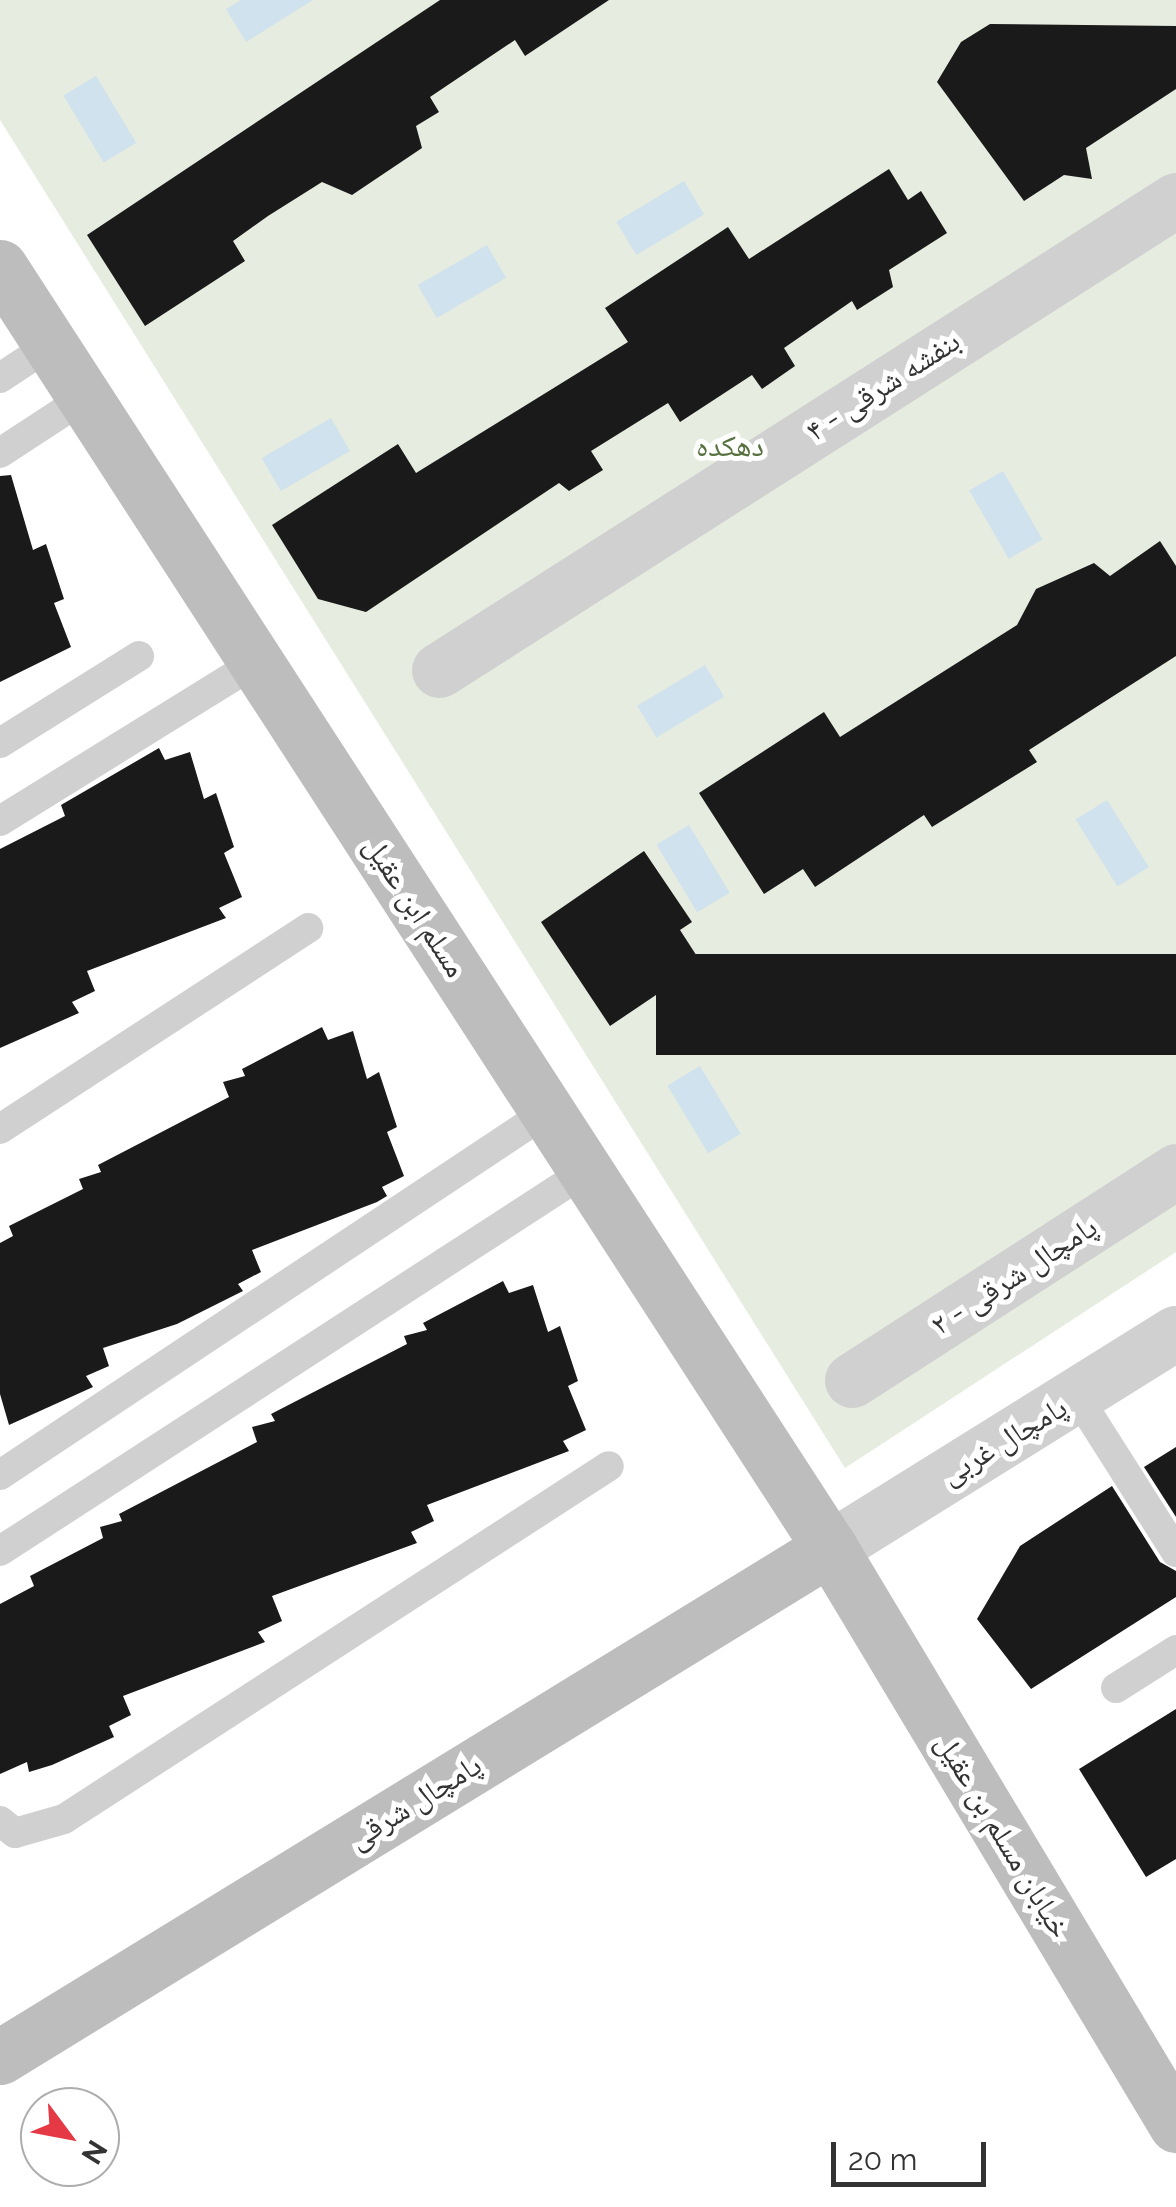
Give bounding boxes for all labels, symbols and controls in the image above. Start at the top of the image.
street label: بنفشه شرقی - ۴ [799,323,967,449]
park label: دهکده [696,428,764,464]
street label: مسلم ابن عقیل [356,830,474,984]
street label: پامچال شرقی - ۲ [924,1209,1104,1343]
street label: پامچال غربی [934,1389,1074,1493]
street label: خیابان مسلم بن عقیل [928,1727,1078,1945]
street label: پامچال شرقی [342,1747,488,1857]
north arrow [20,2087,120,2187]
scale bar [836,2122,991,2184]
text: N [75,2134,114,2170]
text: 20 m [848,2142,917,2177]

